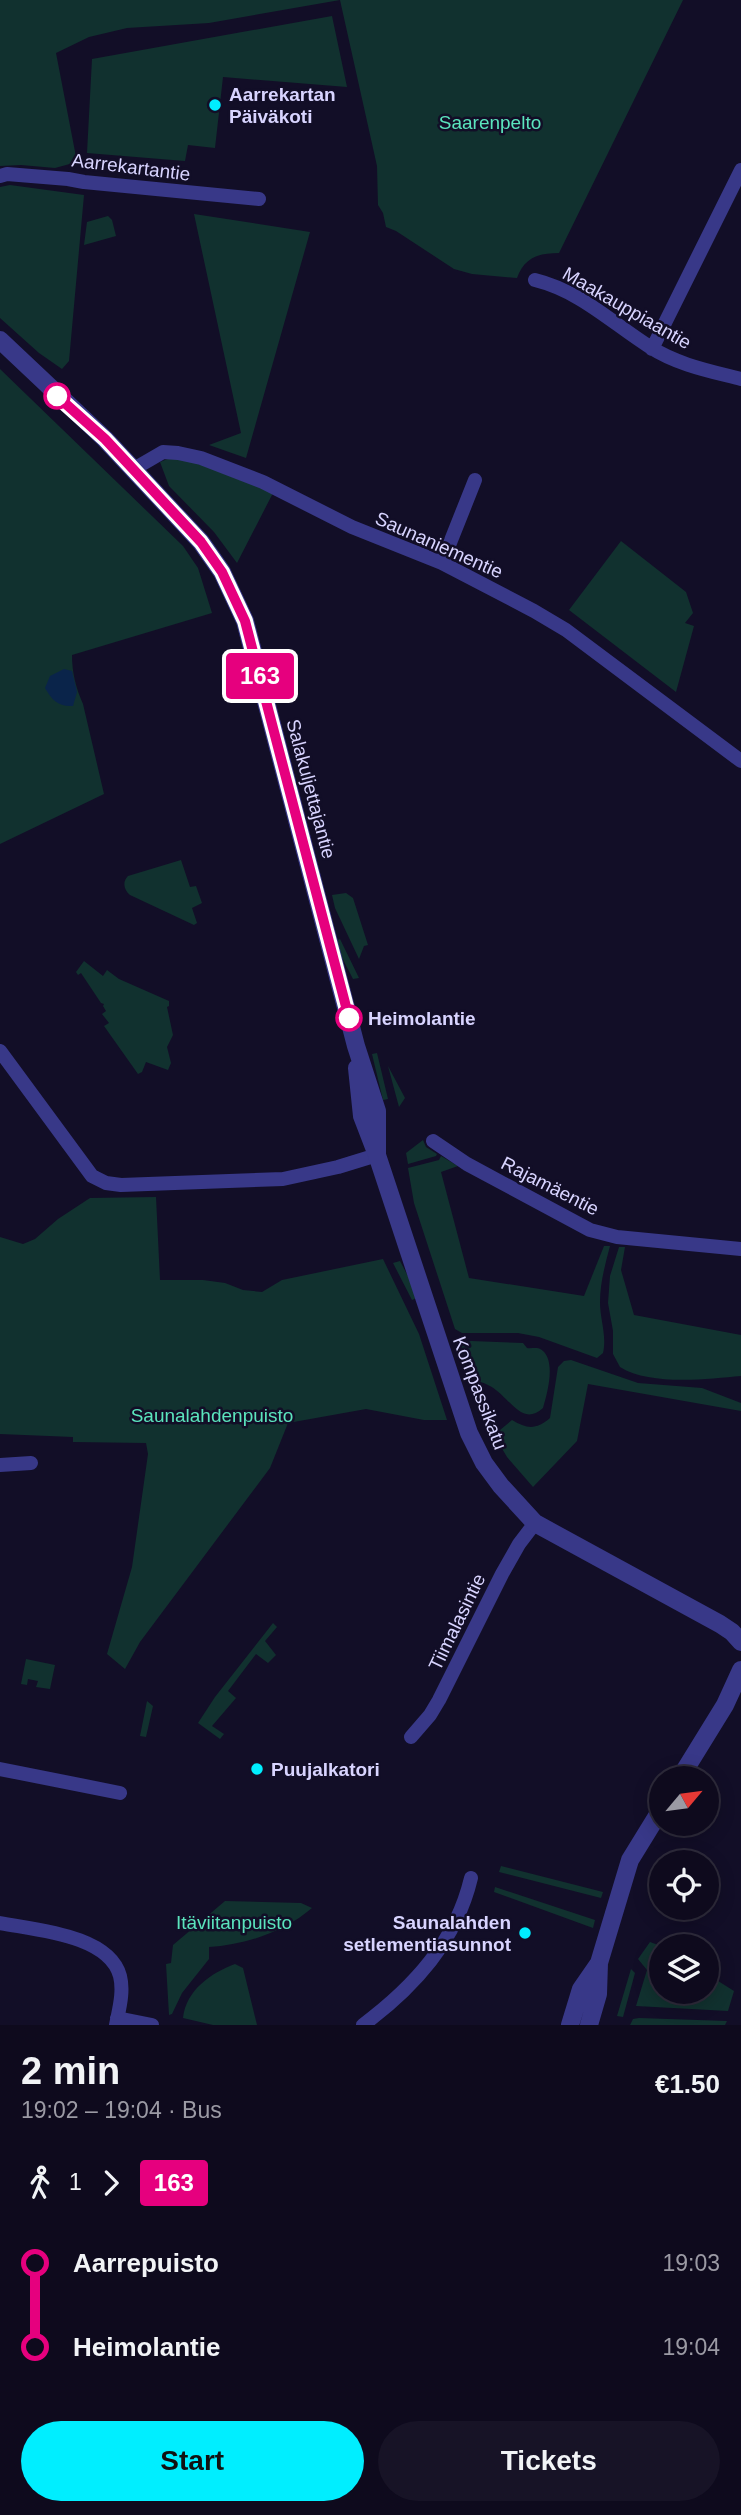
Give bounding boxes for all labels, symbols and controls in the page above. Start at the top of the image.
place label: Aarrekartan Päiväkoti [229,84,336,127]
marker: Aarrekartan Päiväkoti [207,97,223,113]
park label: Saarenpelto [439,112,541,133]
street label: Aarrekartantie [70,149,192,185]
street label: Maakauppiaantie [559,263,695,353]
unlabelled marker [44,383,70,409]
street label: Saunaniementie [372,507,506,583]
line badge: 163 [220,653,300,699]
text: 163 [240,662,280,689]
street label: Salakuljettajantie [282,717,340,861]
marker: Heimolantie [336,1005,362,1031]
place label: Heimolantie [368,1008,476,1029]
street label: Rajamäentie [498,1152,602,1220]
street label: Kompassikatu [449,1334,511,1452]
park label: Saunalahdenpuisto [131,1405,293,1426]
street label: Tiimalasintie [425,1570,489,1674]
place label: Puujalkatori [271,1759,380,1780]
marker: Puujalkatori [249,1761,265,1777]
north arrow [649,1766,719,1836]
map controls [649,1766,719,2004]
button: locate [649,1850,719,1920]
park label: Itäviitanpuisto [176,1912,292,1933]
place label: Saunalahden setlementiasunnot [343,1912,512,1955]
marker: Saunalahden setlementiasunnot [517,1925,533,1941]
button: layers [649,1934,719,2004]
text: 2 min [21,2050,120,2092]
text: €1.50 [655,2069,720,2099]
text: 19:02 – 19:04 · Bus [21,2097,222,2123]
icon: walk [21,2164,59,2202]
icon: forward [92,2164,130,2202]
text: 1 [69,2169,82,2195]
text: 163 [154,2169,194,2196]
text: Aarrepuisto [73,2248,219,2278]
text: 19:03 [662,2250,720,2276]
text: Heimolantie [73,2332,220,2362]
text: 19:04 [662,2334,720,2360]
button: Start [21,2421,364,2501]
button: Tickets [378,2421,720,2501]

